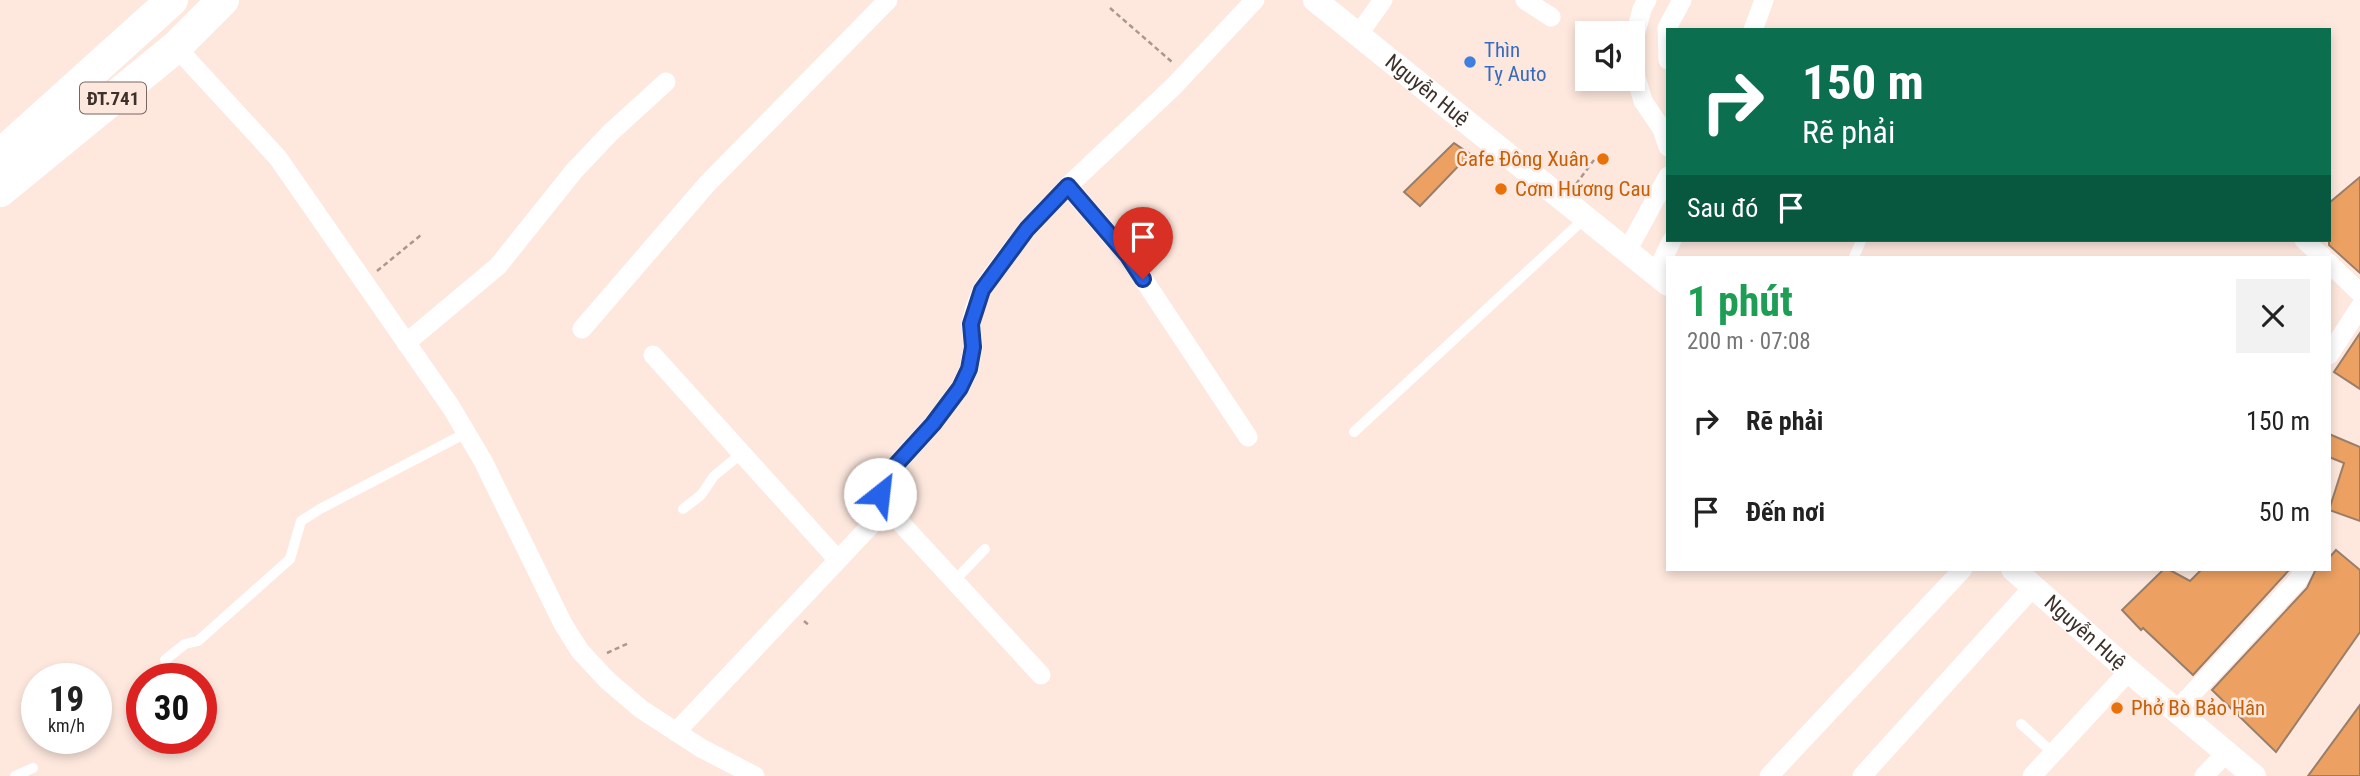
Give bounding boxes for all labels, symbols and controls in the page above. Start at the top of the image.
map controls [1575,21,1645,91]
button: sound [1575,21,1645,91]
place label: Thìn Tỵ Auto [1484,38,1546,86]
street label: Nguyễn Huệ [1381,50,1474,131]
marker: Thìn Tỵ Auto [1462,54,1478,70]
text: 150 m [1802,54,1924,111]
icon: right [1687,56,1778,147]
road number: ĐT.741 [80,82,146,114]
text: Rẽ phải [1802,113,1895,151]
place label: Cafe Đông Xuân [1456,147,1589,171]
marker: Cafe Đông Xuân [1595,151,1611,167]
place label: Cơm Hương Cau [1515,177,1651,201]
marker: Cơm Hương Cau [1493,181,1509,197]
icon: arrive [1772,189,1810,227]
text: Sau đó [1687,193,1758,223]
pin [1113,207,1173,279]
icon: arrive [1124,218,1162,256]
text: 1 phút [1687,277,1793,326]
button: close [2236,279,2310,353]
text: 200 m · 07:08 [1687,328,1811,355]
icon: right [1687,402,1725,440]
text: Rẽ phải [1746,406,1823,436]
text: 150 m [2246,406,2310,436]
position arrow [843,457,917,531]
icon: arrive [1687,493,1725,531]
text: Đến nơi [1746,497,1825,527]
text: 50 m [2259,497,2310,527]
street label: Nguyễn Huệ [2040,590,2131,675]
speed limit sign: 30 [126,663,217,754]
text: 19 [49,679,84,720]
place label: Phở Bò Bảo Hân [2131,696,2265,720]
marker: Phở Bò Bảo Hân [2109,700,2125,716]
text: km/h [48,715,85,736]

